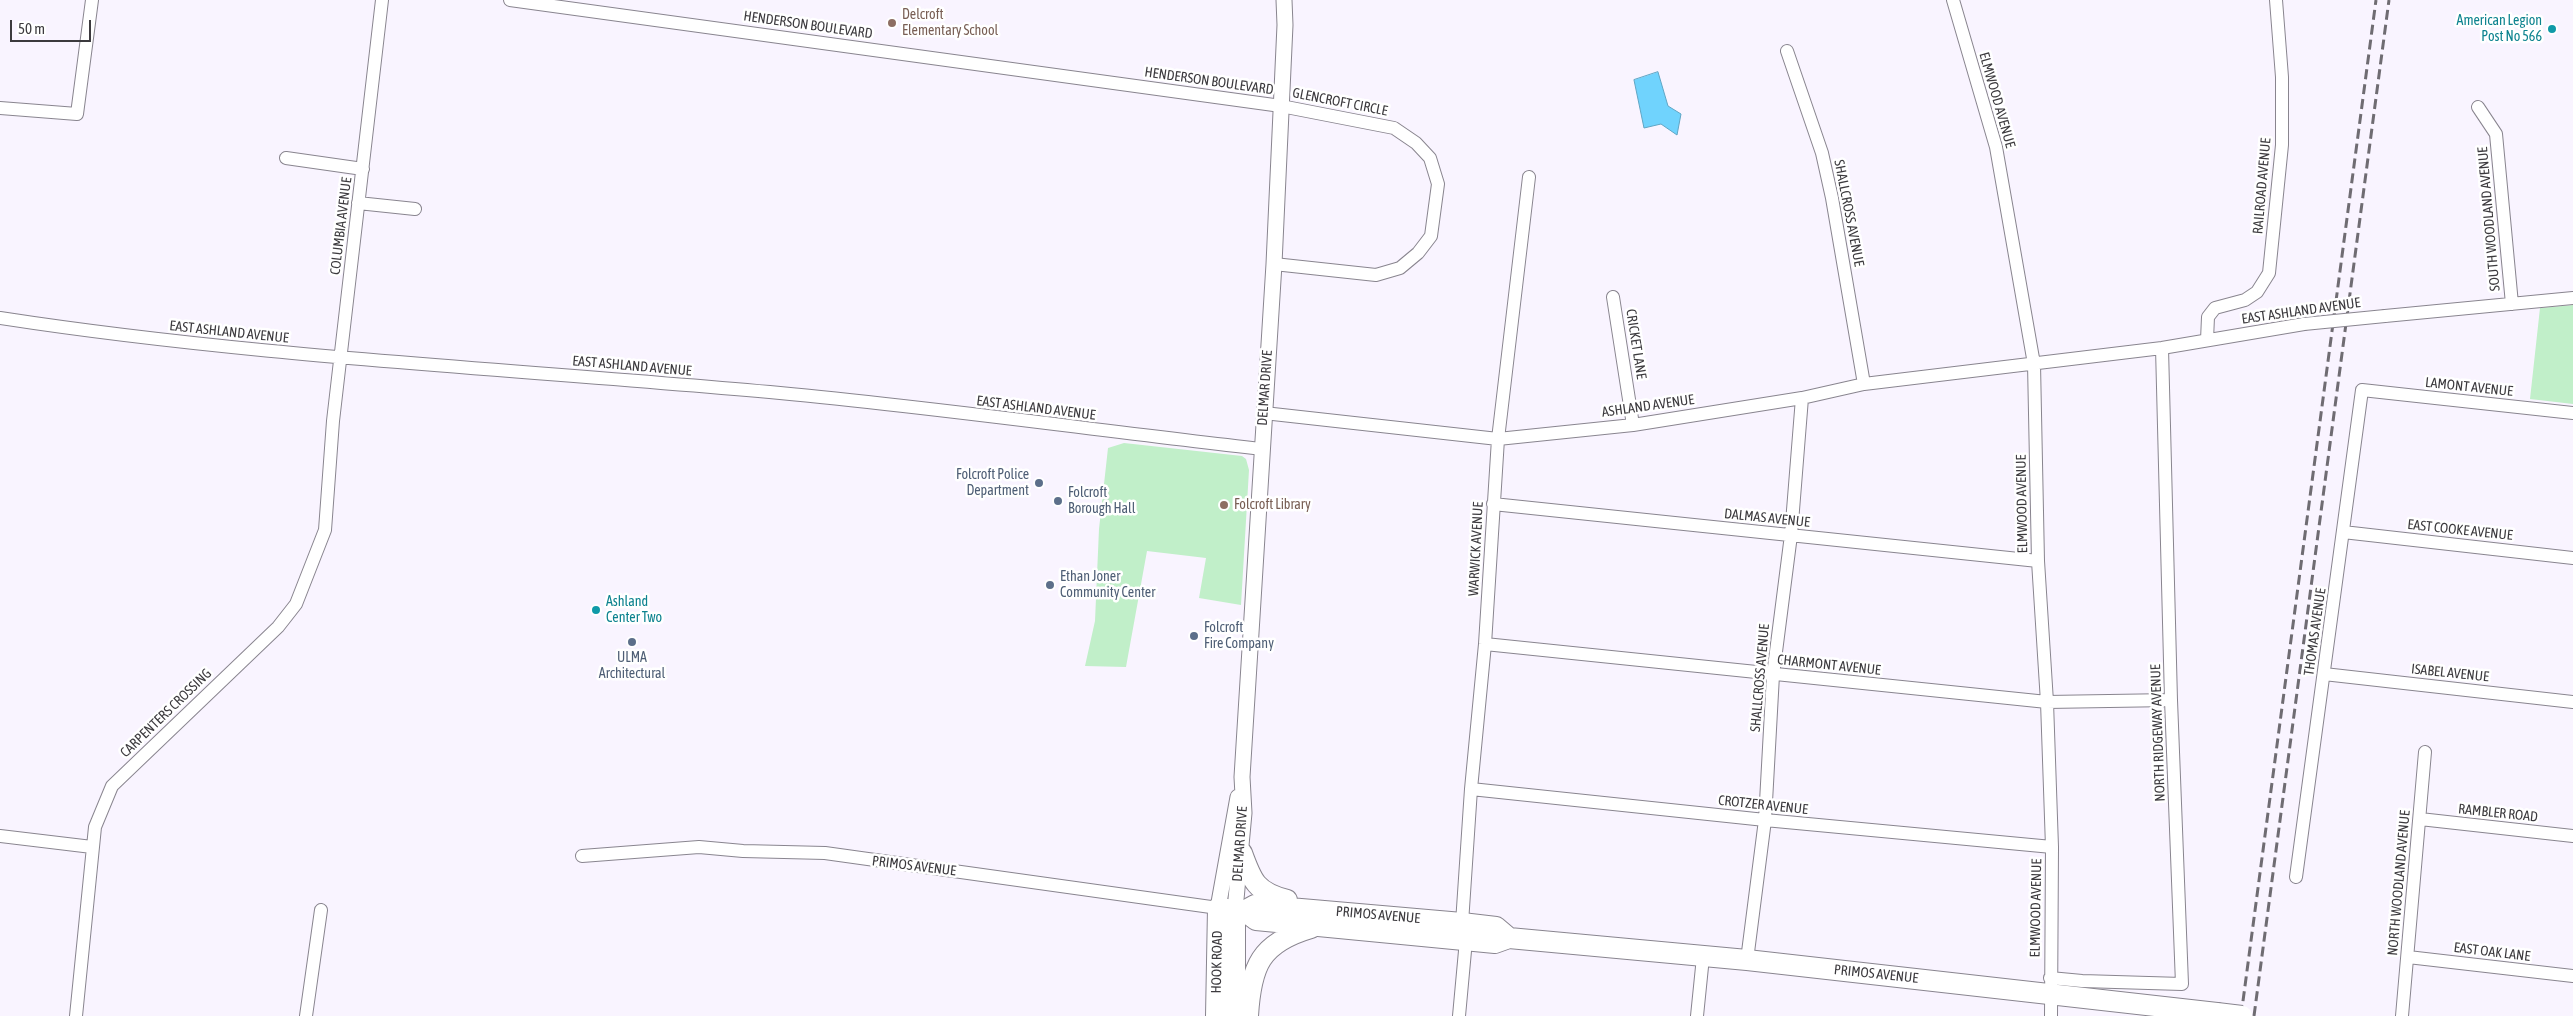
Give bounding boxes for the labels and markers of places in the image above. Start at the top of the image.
place label: Delcroft Elementary School [902,7,998,40]
place label: American Legion Post No 566 [2457,13,2542,46]
marker: Delcroft Elementary School [886,17,898,29]
marker: American Legion Post No 566 [2546,23,2558,35]
place label: Folcroft Police Department [956,467,1029,500]
marker: Folcroft Police Department [1033,477,1045,489]
place label: Folcroft Borough Hall [1068,485,1135,518]
marker: Folcroft Borough Hall [1052,495,1064,507]
place label: Folcroft Library [1234,497,1311,513]
marker: Folcroft Library [1218,499,1230,511]
place label: Ethan Joner Community Center [1060,569,1155,602]
marker: Ethan Joner Community Center [1044,579,1056,591]
place label: Ashland Center Two [606,594,662,626]
marker: Ashland Center Two [590,604,602,616]
place label: Folcroft Fire Company [1204,620,1274,652]
marker: Folcroft Fire Company [1188,630,1200,642]
marker: ULMA Architectural [626,636,638,648]
place label: ULMA Architectural [599,650,665,682]

